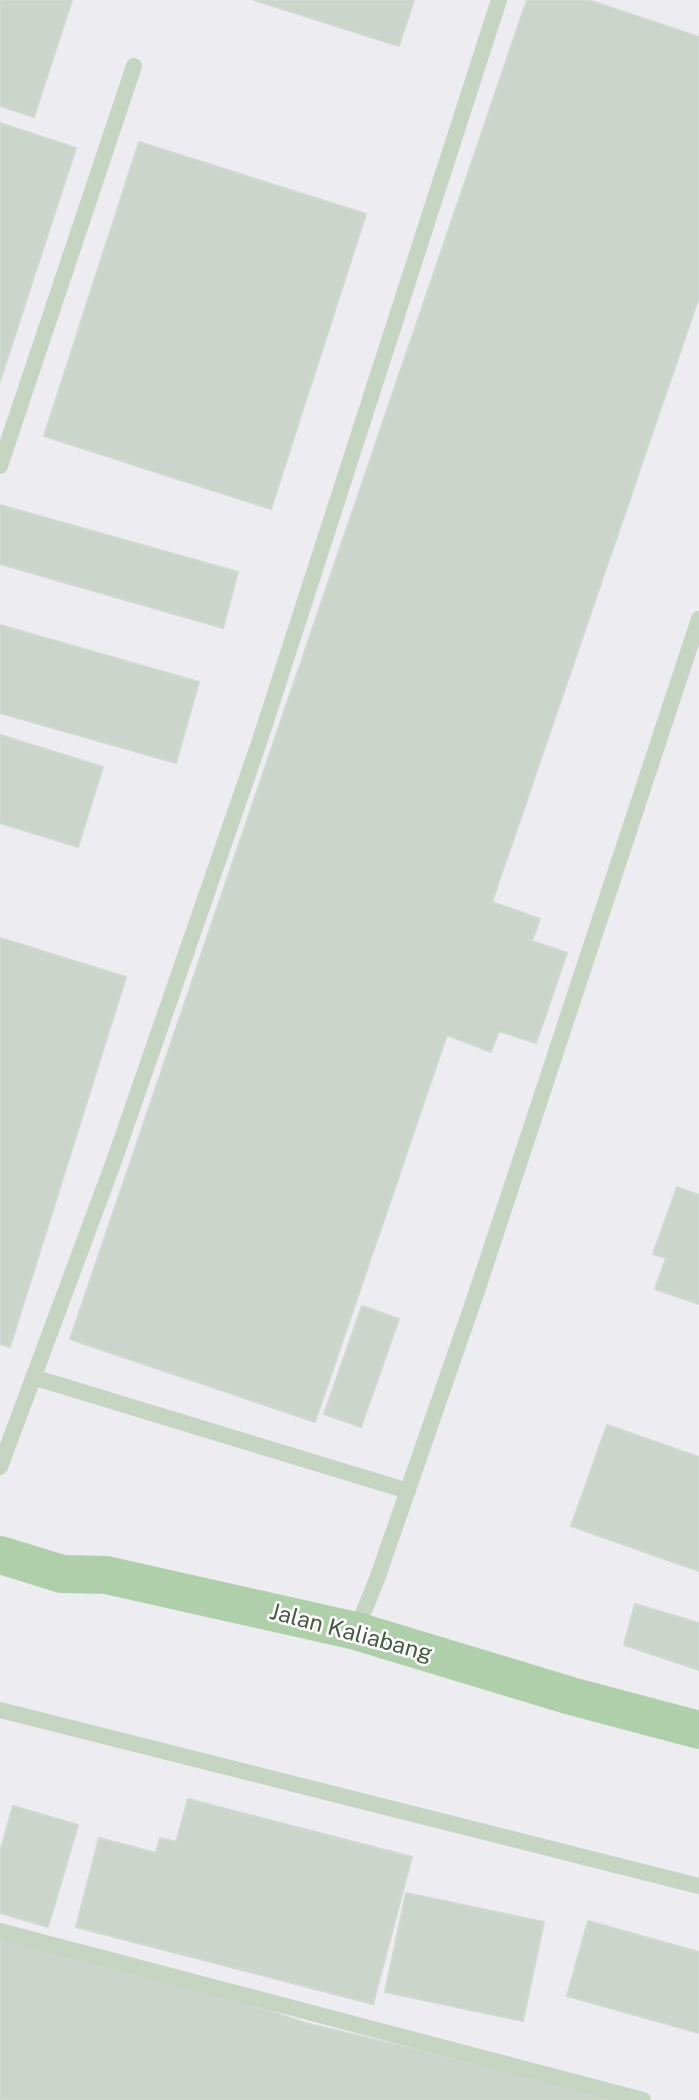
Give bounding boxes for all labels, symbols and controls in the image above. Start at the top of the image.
street label: Jalan Kaliabang [267,1598,435,1668]

